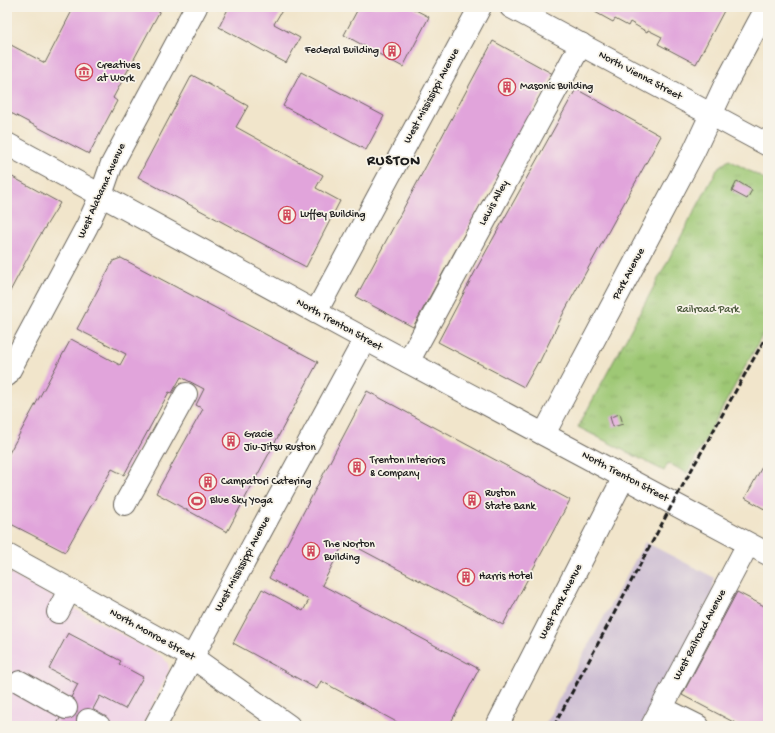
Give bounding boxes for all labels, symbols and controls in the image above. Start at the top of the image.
building icon: Federal Building [382,41,402,61]
place label: Federal Building [304,45,379,57]
street label: West Mississippi Avenue [402,46,462,146]
street label: North Vienna Street [596,49,685,104]
place label: Creatives at Work [97,60,141,85]
museum icon: Creatives at Work [74,62,94,82]
building icon: Masonic Building [497,77,517,97]
place label: Masonic Building [520,81,593,93]
street label: West Alabama Avenue [76,141,128,240]
district label: RUSTON [366,152,421,170]
street label: Lewis Alley [477,178,512,228]
building icon: Luffey Building [277,205,297,225]
place label: Luffey Building [300,208,366,221]
street label: Park Avenue [610,246,648,303]
street label: North Trenton Street [294,296,385,354]
park label: Railroad Park [677,304,740,316]
place label: Gracie Jiu-Jitsu Ruston [244,429,317,454]
building icon: Gracie Jiu-Jitsu Ruston [221,431,241,451]
street label: North Trenton Street [580,449,672,506]
place label: Trenton Interiors & Company [369,455,446,480]
building icon: Trenton Interiors & Company [347,457,367,477]
building icon: Campatori Catering [198,472,218,492]
place label: Campatori Catering [221,476,311,488]
place label: Ruston State Bank [485,488,536,513]
building icon: Ruston State Bank [462,490,482,510]
sports icon: Blue Sky Yoga [187,491,207,511]
place label: Blue Sky Yoga [209,495,274,507]
street label: West Mississippi Avenue [213,514,273,614]
place label: The Norton Building [323,539,375,564]
building icon: The Norton Building [301,541,321,561]
street label: West Park Avenue [537,562,585,642]
building icon: Harris Hotel [456,567,476,587]
place label: Harris Hotel [479,571,533,583]
street label: West Railroad Avenue [671,587,729,682]
street label: North Monroe Street [107,607,198,664]

